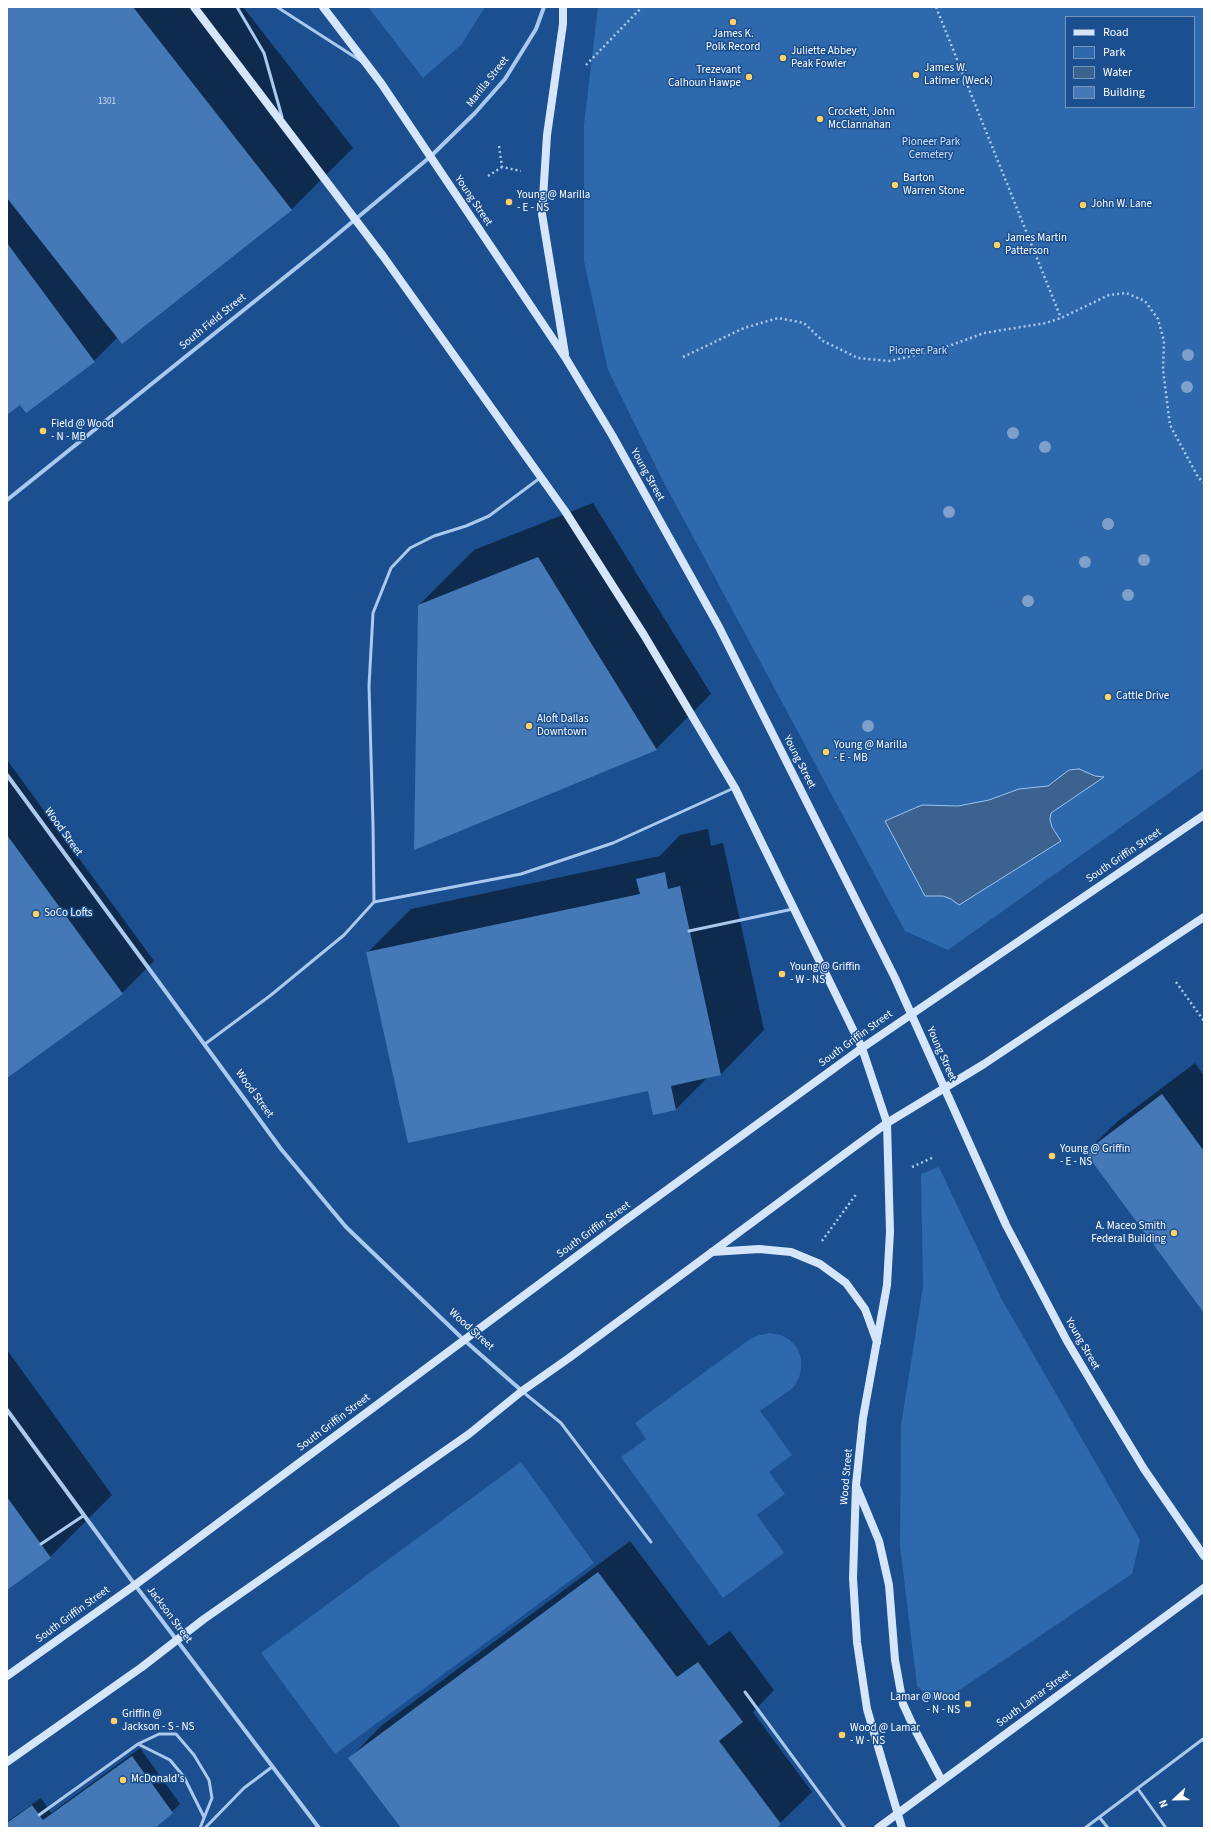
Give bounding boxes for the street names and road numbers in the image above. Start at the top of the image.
street label: Marilla Street [464,54,512,110]
street label: Young Street [451,173,495,229]
street label: South Field Street [177,291,249,353]
street label: Young Street [627,446,667,504]
street label: Young Street [780,733,818,791]
street label: Wood Street [41,805,85,859]
street label: South Griffin Street [1084,826,1164,886]
street label: South Griffin Street [817,1008,895,1070]
street label: Young Street [923,1025,959,1083]
street label: Wood Street [232,1067,276,1121]
street label: South Griffin Street [555,1199,633,1261]
street label: Wood Street [446,1306,496,1354]
street label: Young Street [1062,1316,1102,1372]
street label: South Griffin Street [295,1391,373,1455]
street label: Wood Street [838,1448,856,1506]
street label: South Griffin Street [34,1584,112,1646]
street label: Jackson Street [143,1584,195,1646]
street label: South Lamar Street [994,1668,1074,1730]

